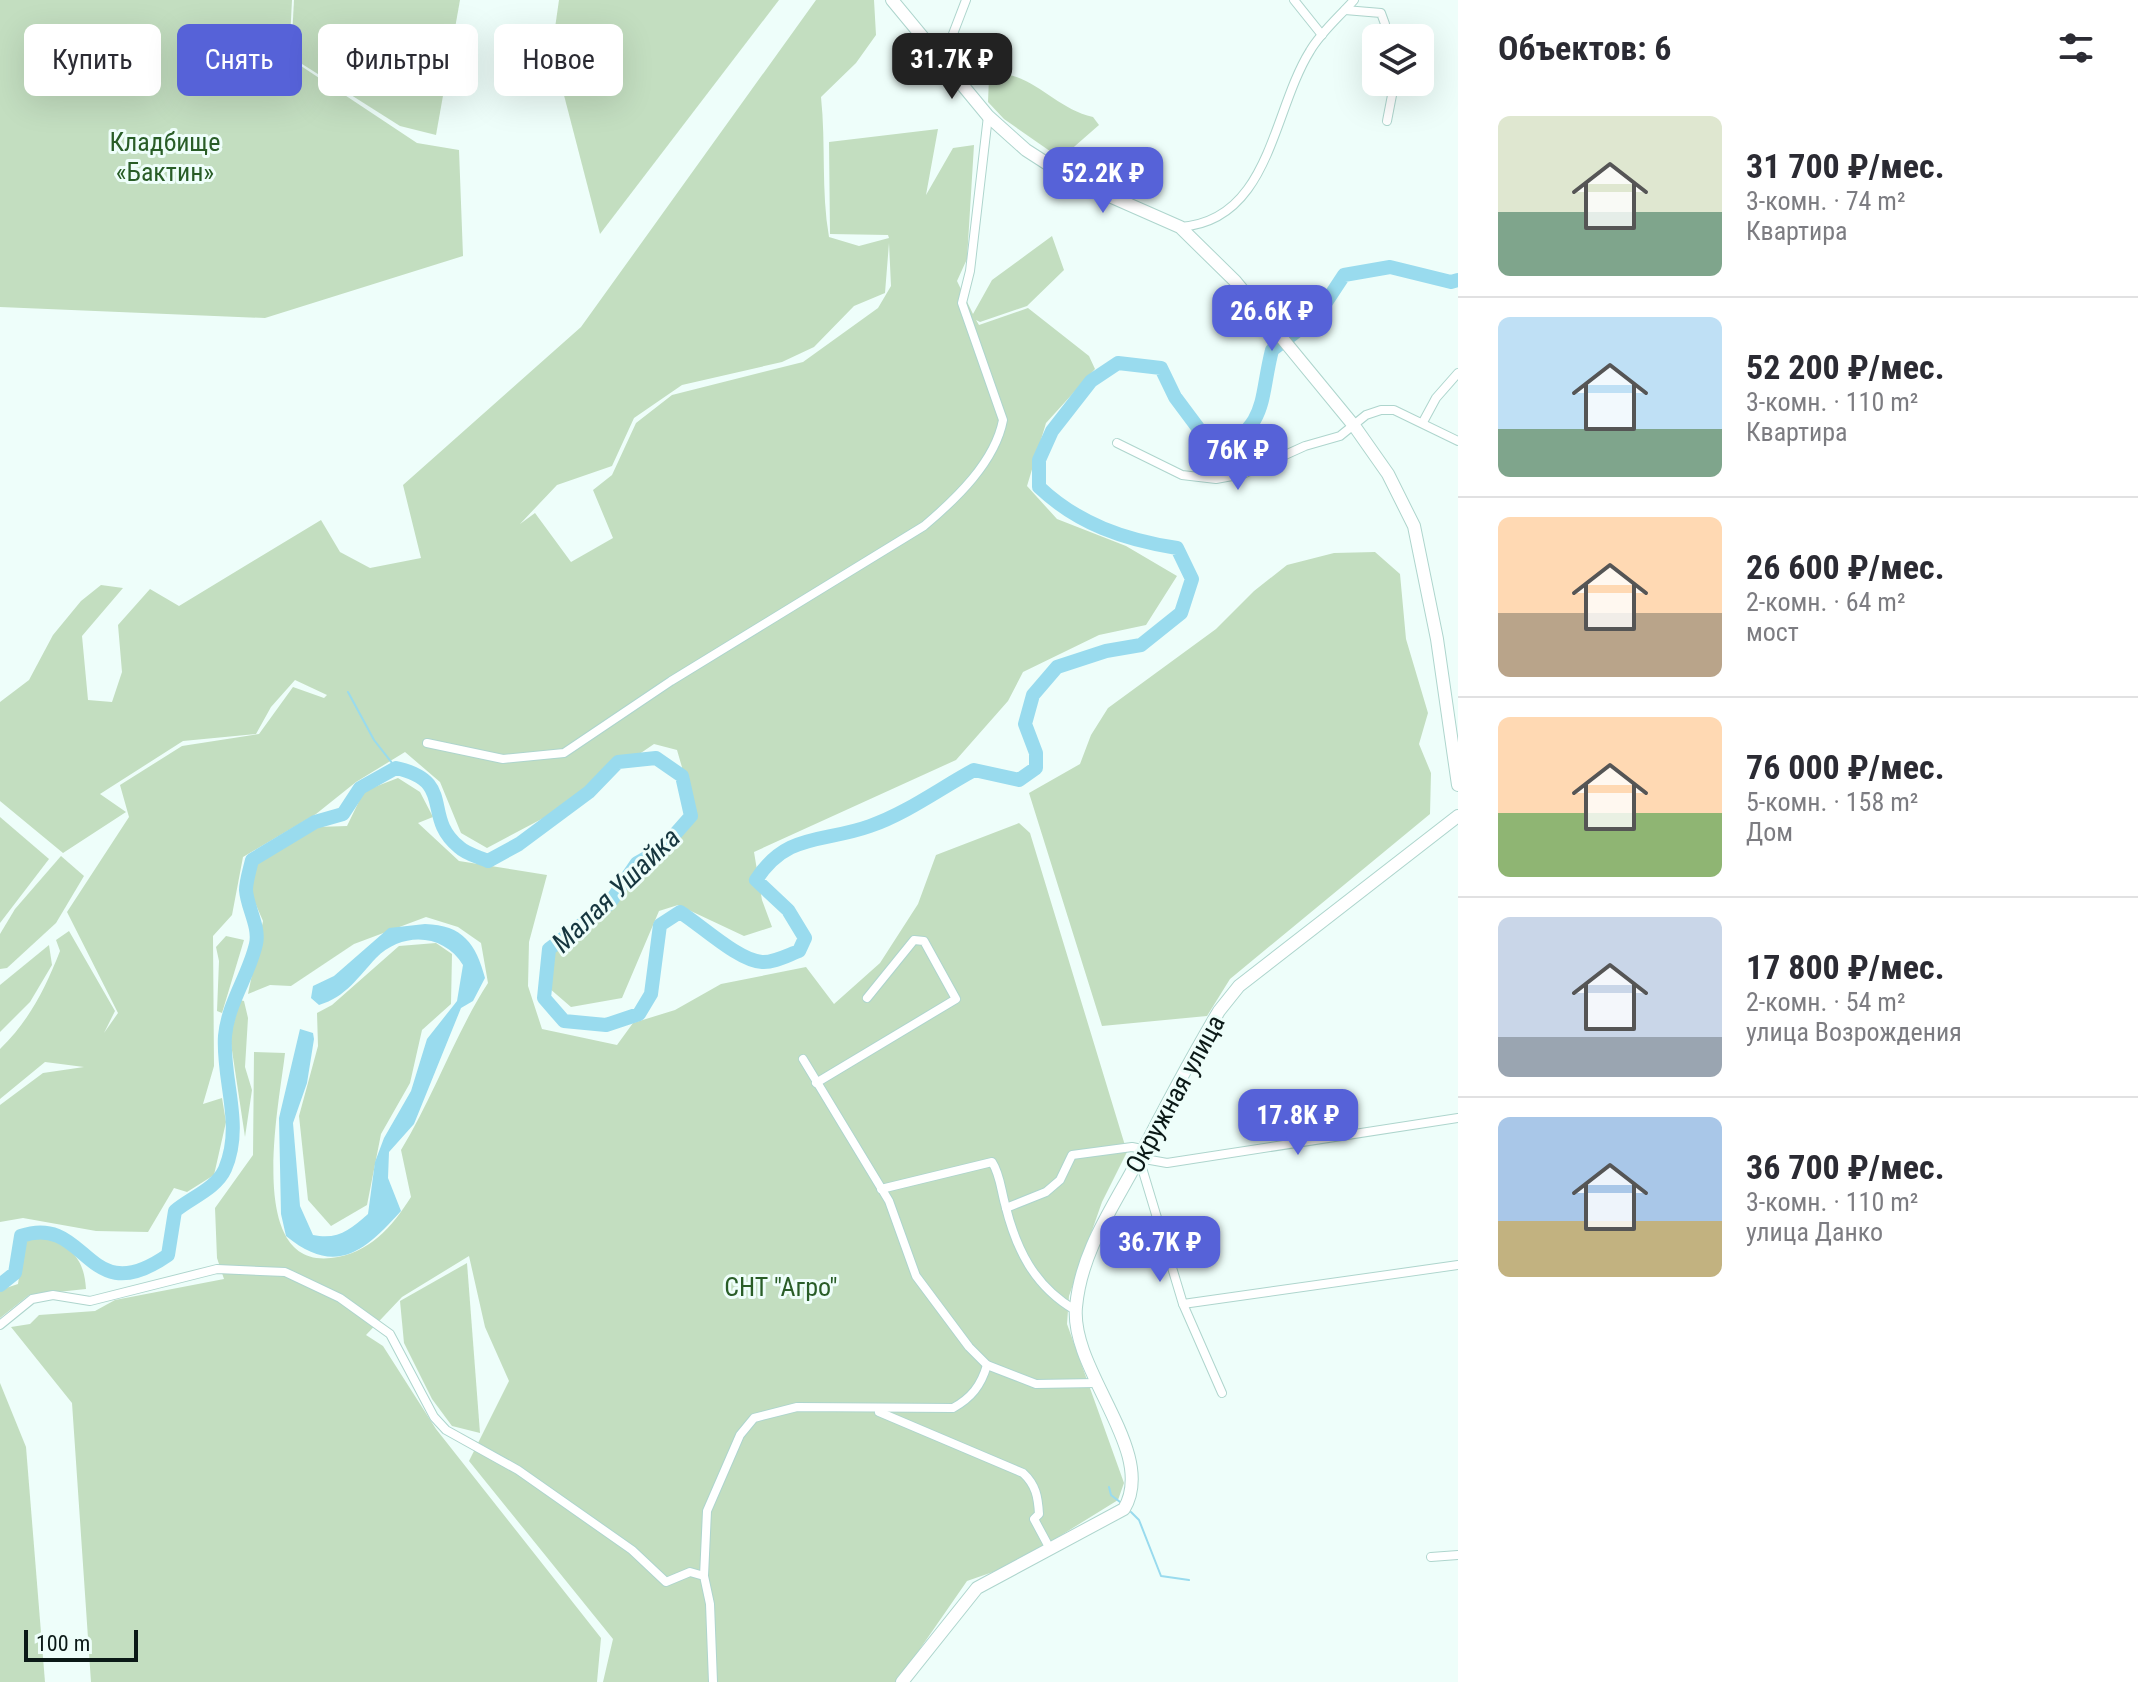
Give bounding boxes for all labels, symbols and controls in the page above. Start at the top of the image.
chip: Купить [24,24,161,96]
chip: Снять [177,24,302,96]
chip: Фильтры [318,24,478,96]
chip: Новое [494,24,623,96]
map controls [1362,24,1434,96]
button: layers [1362,24,1434,96]
icon: filters [2054,26,2098,70]
text: Объектов: 6 [1498,28,1672,68]
pin: 31.7K ₽ [878,33,1026,101]
text: 31.7K ₽ [910,44,994,74]
park label: Кладбище «Бактин» [110,127,221,187]
text: 31 700 ₽/мес. [1746,146,1945,186]
pin: 52.2K ₽ [1029,147,1177,215]
icon: home [1562,148,1658,244]
text: 52.2K ₽ [1061,158,1145,188]
text: 3-комн. · 74 m² [1746,186,1906,216]
text: Квартира [1746,216,1848,246]
pin: 26.6K ₽ [1198,285,1346,353]
text: 26.6K ₽ [1230,296,1314,326]
text: 52 200 ₽/мес. [1746,347,1945,387]
icon: home [1562,349,1658,445]
text: 3-комн. · 110 m² [1746,387,1918,417]
text: Квартира [1746,417,1848,447]
pin: 76K ₽ [1182,424,1294,492]
text: 76K ₽ [1207,435,1269,465]
text: 26 600 ₽/мес. [1746,547,1945,587]
icon: home [1562,549,1658,645]
text: 2-комн. · 64 m² [1746,587,1906,617]
text: мост [1746,617,1799,647]
text: 76 000 ₽/мес. [1746,747,1945,787]
icon: home [1562,749,1658,845]
text: 5-комн. · 158 m² [1746,787,1918,817]
text: Дом [1746,817,1793,847]
water label: Малая Ушайка [545,821,687,959]
text: 17 800 ₽/мес. [1746,947,1945,987]
icon: home [1562,949,1658,1045]
text: 2-комн. · 54 m² [1746,987,1906,1017]
street label: Окружная улица [1119,1010,1231,1178]
text: улица Возрождения [1746,1017,1962,1047]
pin: 17.8K ₽ [1224,1089,1372,1157]
text: 17.8K ₽ [1256,1100,1340,1130]
text: 36 700 ₽/мес. [1746,1147,1945,1187]
icon: home [1562,1149,1658,1245]
text: 3-комн. · 110 m² [1746,1187,1918,1217]
pin: 36.7K ₽ [1086,1216,1234,1284]
text: улица Данко [1746,1217,1883,1247]
text: 36.7K ₽ [1118,1227,1202,1257]
park label: СНТ "Агро" [724,1272,838,1302]
scale bar [24,1626,138,1662]
text: 100 m [36,1631,90,1656]

